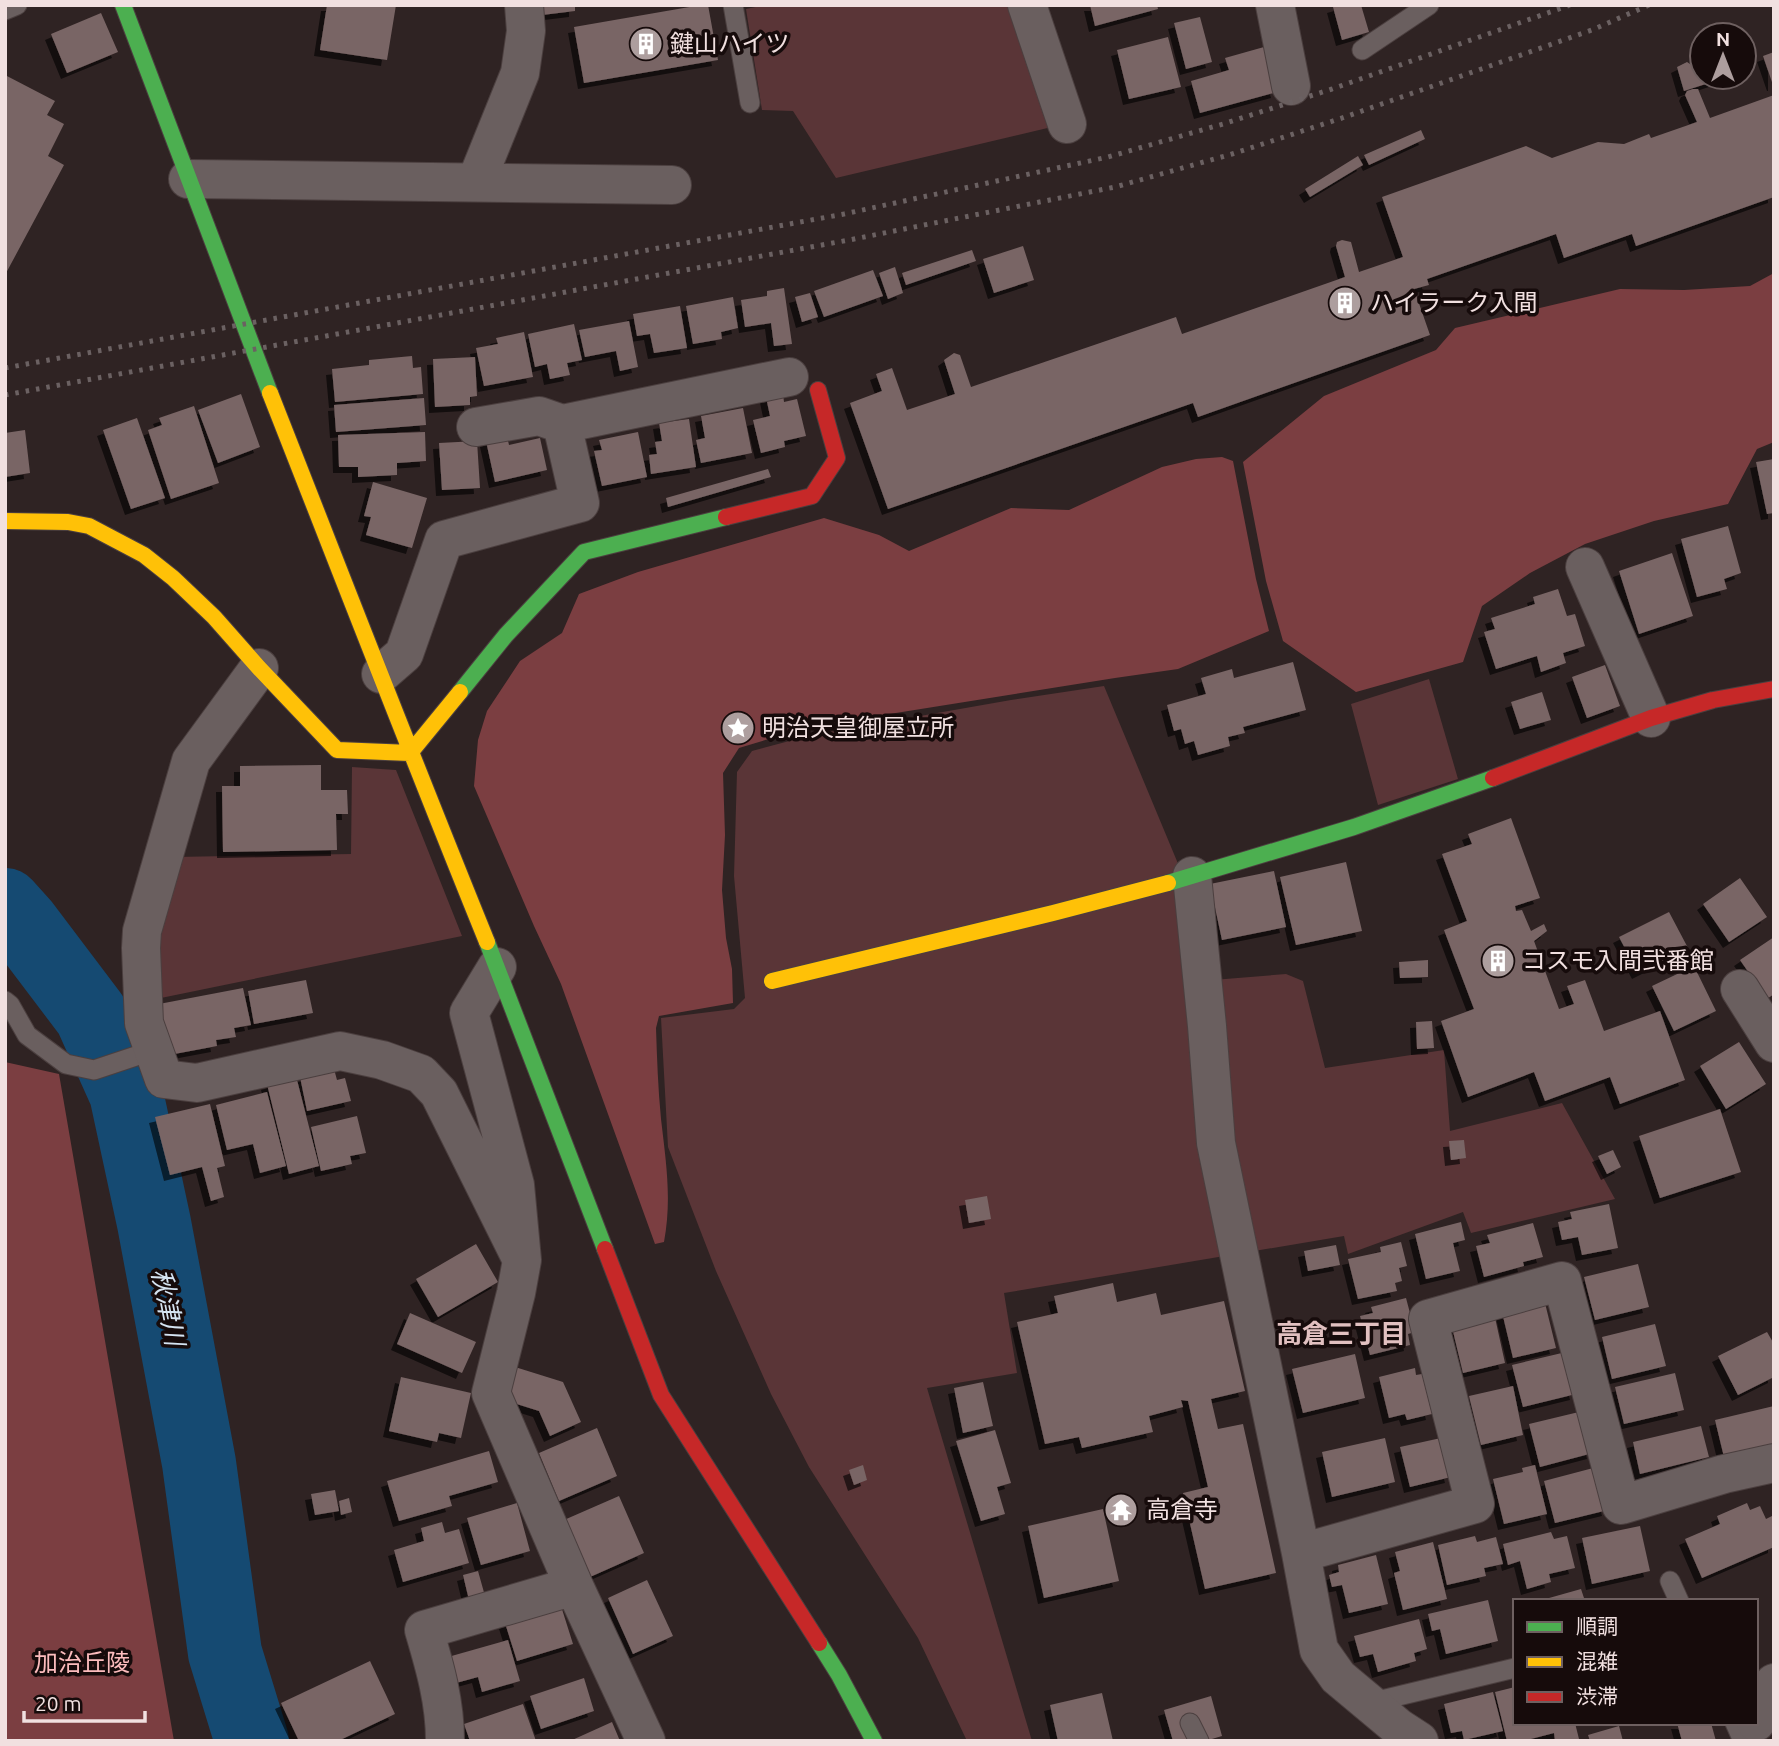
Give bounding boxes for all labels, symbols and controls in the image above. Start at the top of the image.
north arrow [1688,21,1758,91]
building icon: 鍵山ハイツ [627,25,665,63]
text: N [1716,28,1730,50]
place label: 鍵山ハイツ [670,30,790,57]
building icon: ハイラーク入間 [1326,284,1364,322]
place label: ハイラーク入間 [1370,289,1538,316]
place icon: 明治天皇御屋立所 [719,709,757,747]
place label: 明治天皇御屋立所 [762,714,954,741]
building icon: コスモ入間弐番館 [1479,942,1517,980]
place label: コスモ入間弐番館 [1522,947,1714,974]
water label: 秋津川 [147,1266,191,1351]
district label: 高倉三丁目 [1276,1319,1406,1348]
temple icon: 高倉寺 [1102,1491,1140,1529]
place label: 高倉寺 [1146,1496,1218,1523]
legend [1513,1599,1758,1725]
text: 順調 [1576,1614,1618,1638]
park label: 加治丘陵 [34,1649,130,1676]
text: 混雑 [1576,1649,1618,1673]
scale bar [24,1680,145,1724]
text: 渋滞 [1576,1684,1618,1708]
text: 20 m [35,1691,82,1715]

